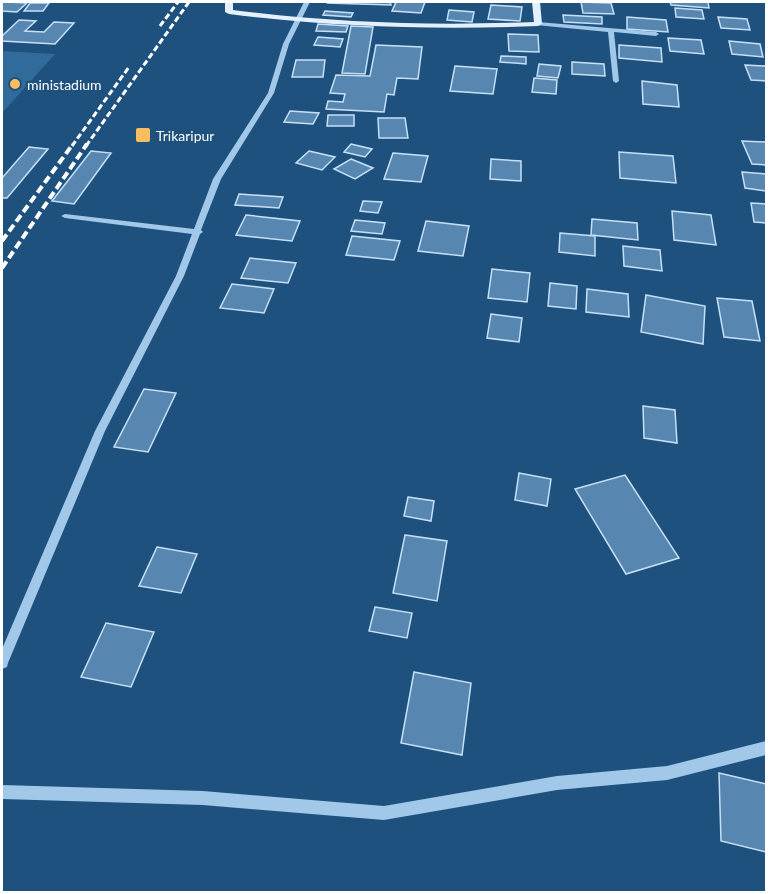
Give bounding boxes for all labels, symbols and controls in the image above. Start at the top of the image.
place label: ministadium [27,76,102,93]
marker: ministadium [8,77,22,91]
marker: Trikaripur [134,126,152,144]
place label: Trikaripur [156,127,214,144]

